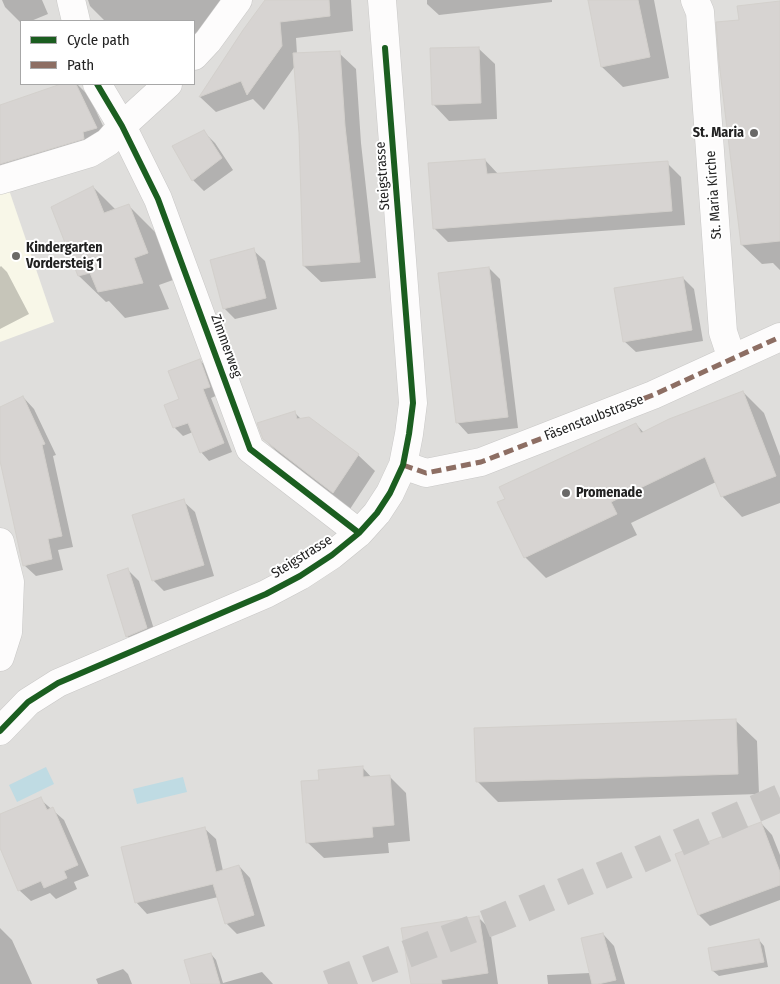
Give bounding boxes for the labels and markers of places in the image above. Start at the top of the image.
place label: St. Maria [693,125,744,141]
marker: St. Maria [748,127,760,139]
place label: Kindergarten Vordersteig 1 [26,240,103,272]
marker: Kindergarten Vordersteig 1 [10,250,22,262]
place label: Promenade [576,485,642,501]
marker: Promenade [560,487,572,499]

